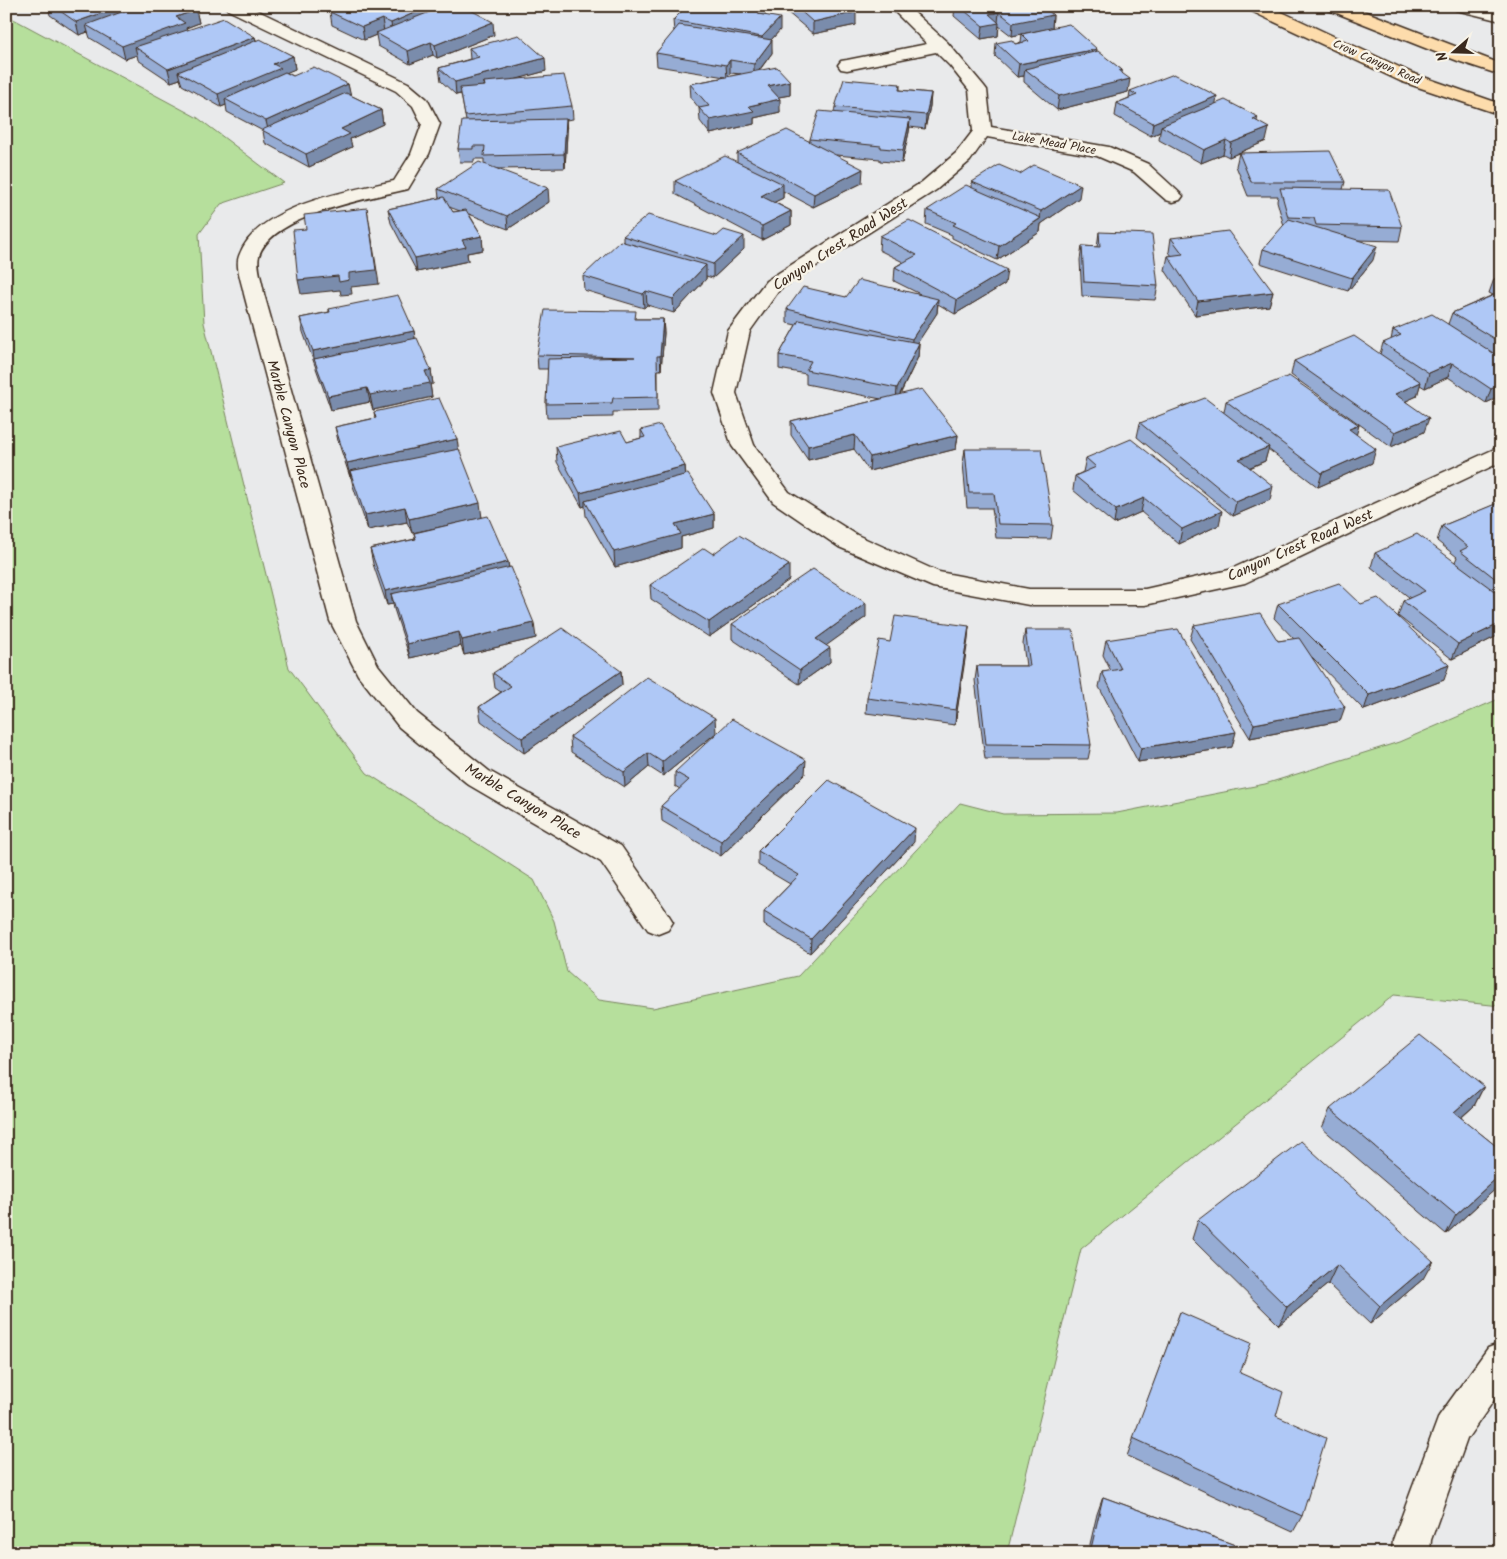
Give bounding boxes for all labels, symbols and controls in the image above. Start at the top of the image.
north arrow [1430,28,1480,78]
street label: Crow Canyon Road [1330,34,1425,91]
text: N [1431,48,1455,64]
street label: Lake Mead Place [1010,127,1098,160]
street label: Canyon Crest Road West [768,192,913,298]
street label: Marble Canyon Place [259,357,317,491]
street label: Canyon Crest Road West [1224,503,1377,589]
street label: Marble Canyon Place [460,758,586,846]

